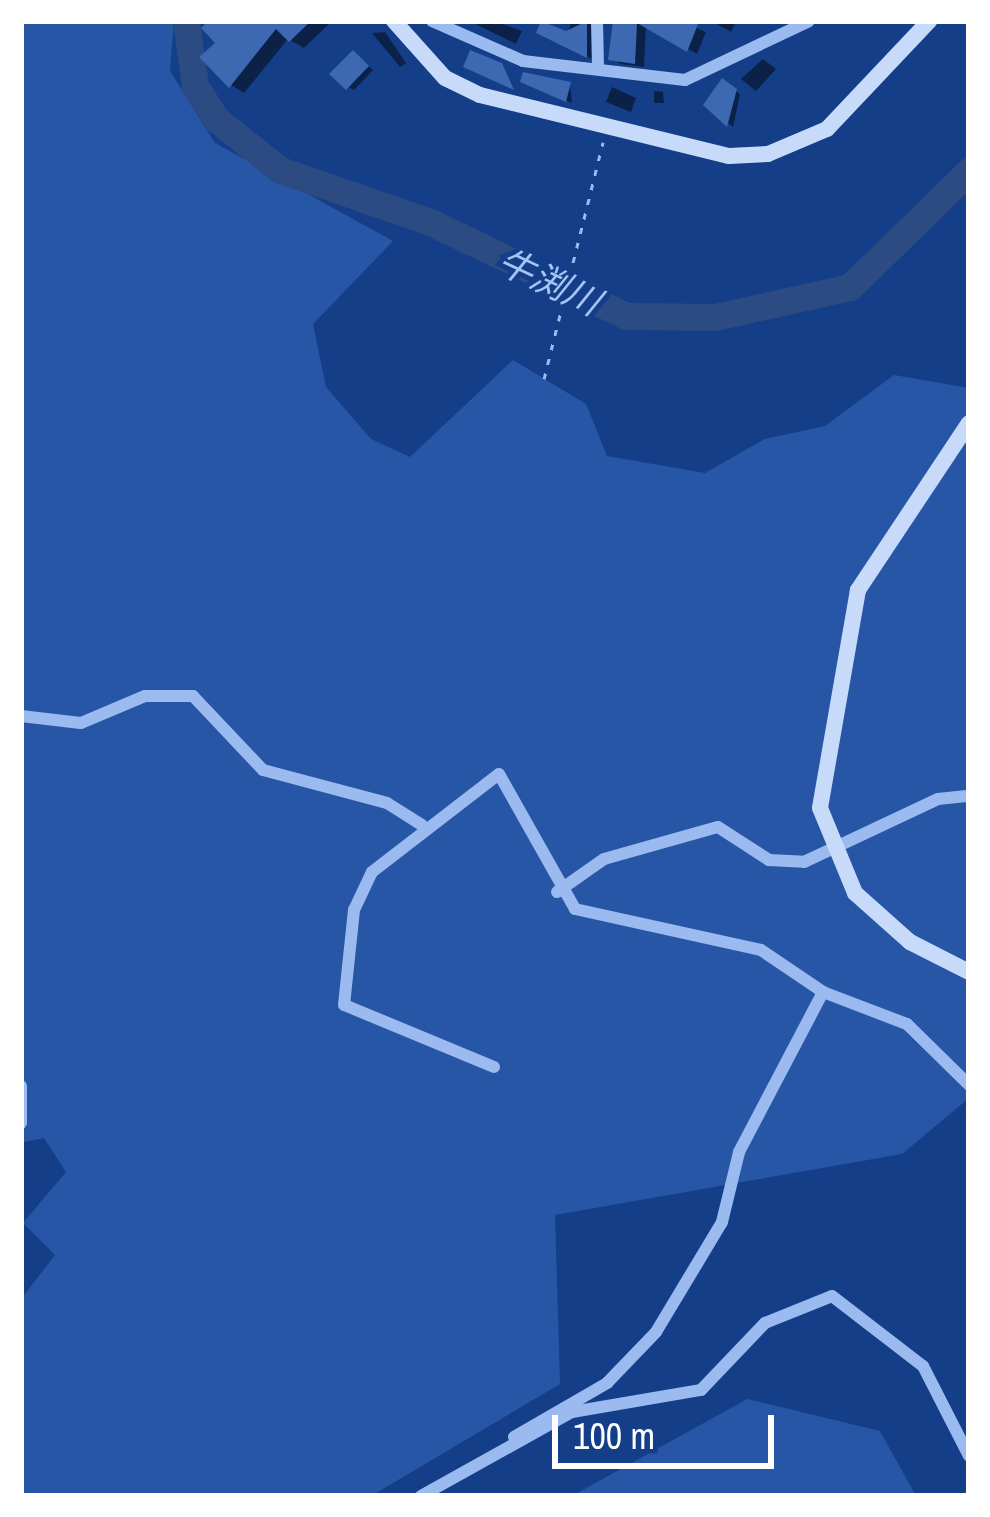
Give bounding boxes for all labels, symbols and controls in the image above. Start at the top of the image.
water label: 牛渕川 [491,240,607,324]
scale bar [558,1391,780,1465]
text: 100 m [573,1412,655,1460]

